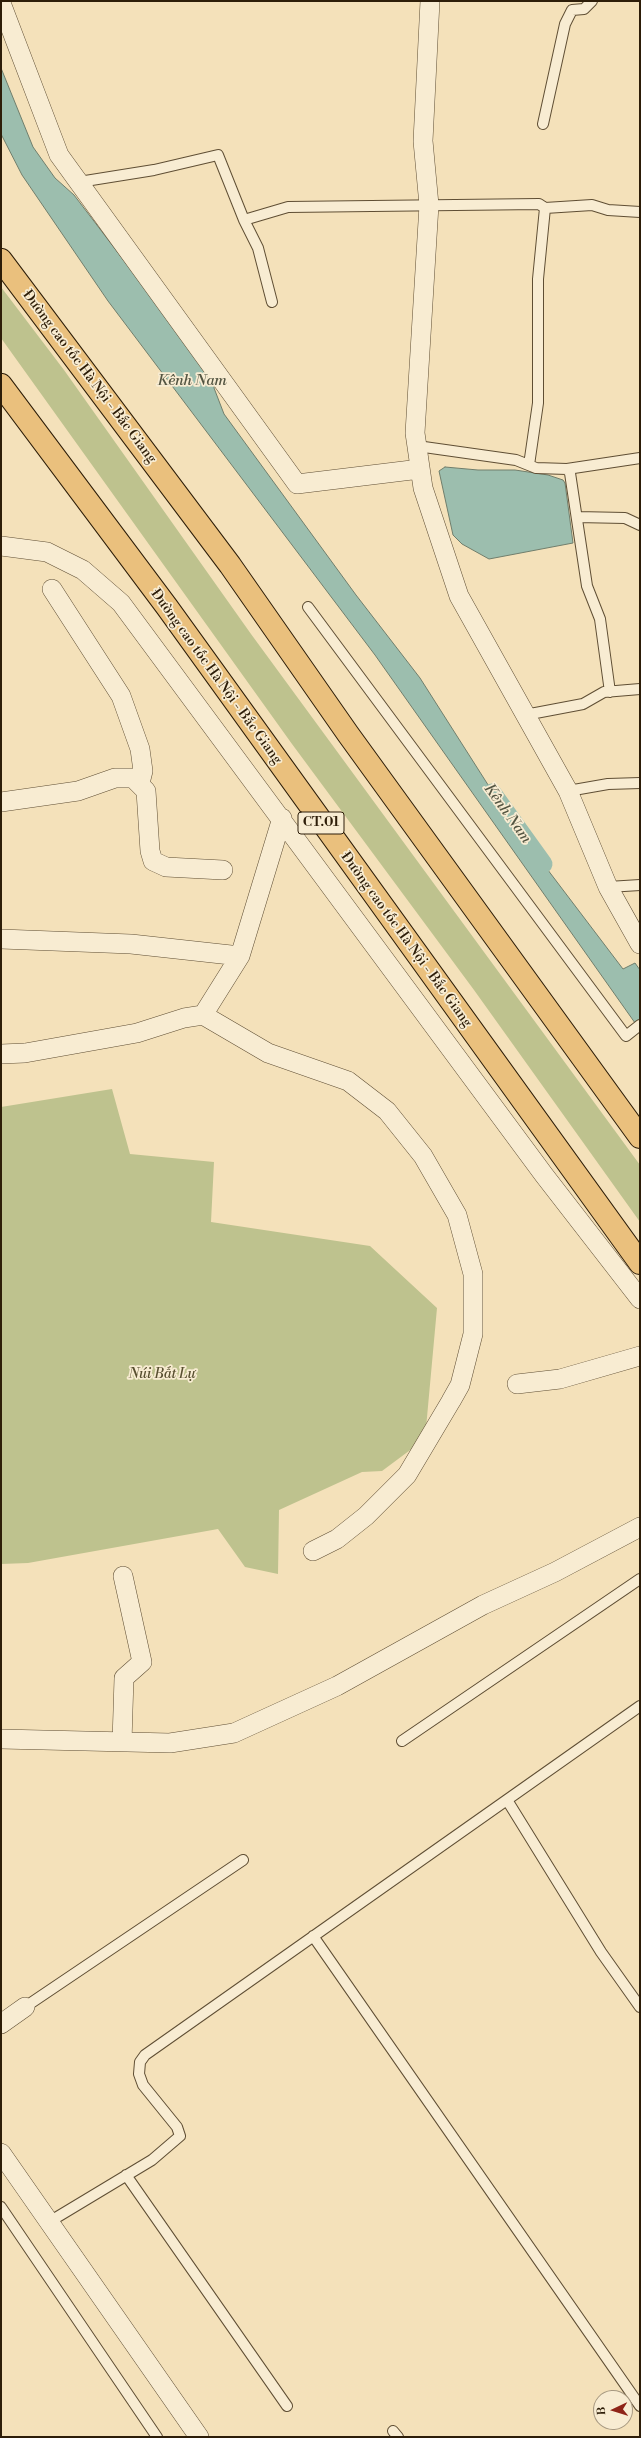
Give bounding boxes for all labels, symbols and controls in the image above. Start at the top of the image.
street label: Đường cao tốc Hà Nội - Bắc Giang [18,287,160,467]
water label: Kênh Nam [157,372,227,390]
street label: Đường cao tốc Hà Nội - Bắc Giang [147,586,285,768]
water label: Kênh Nam [479,781,535,847]
road number: CT.01 [298,812,344,834]
street label: Đường cao tốc Hà Nội - Bắc Giang [337,849,475,1031]
park label: Núi Bất Lự [129,1367,195,1383]
north arrow [593,2390,633,2430]
text: B [595,2406,609,2415]

